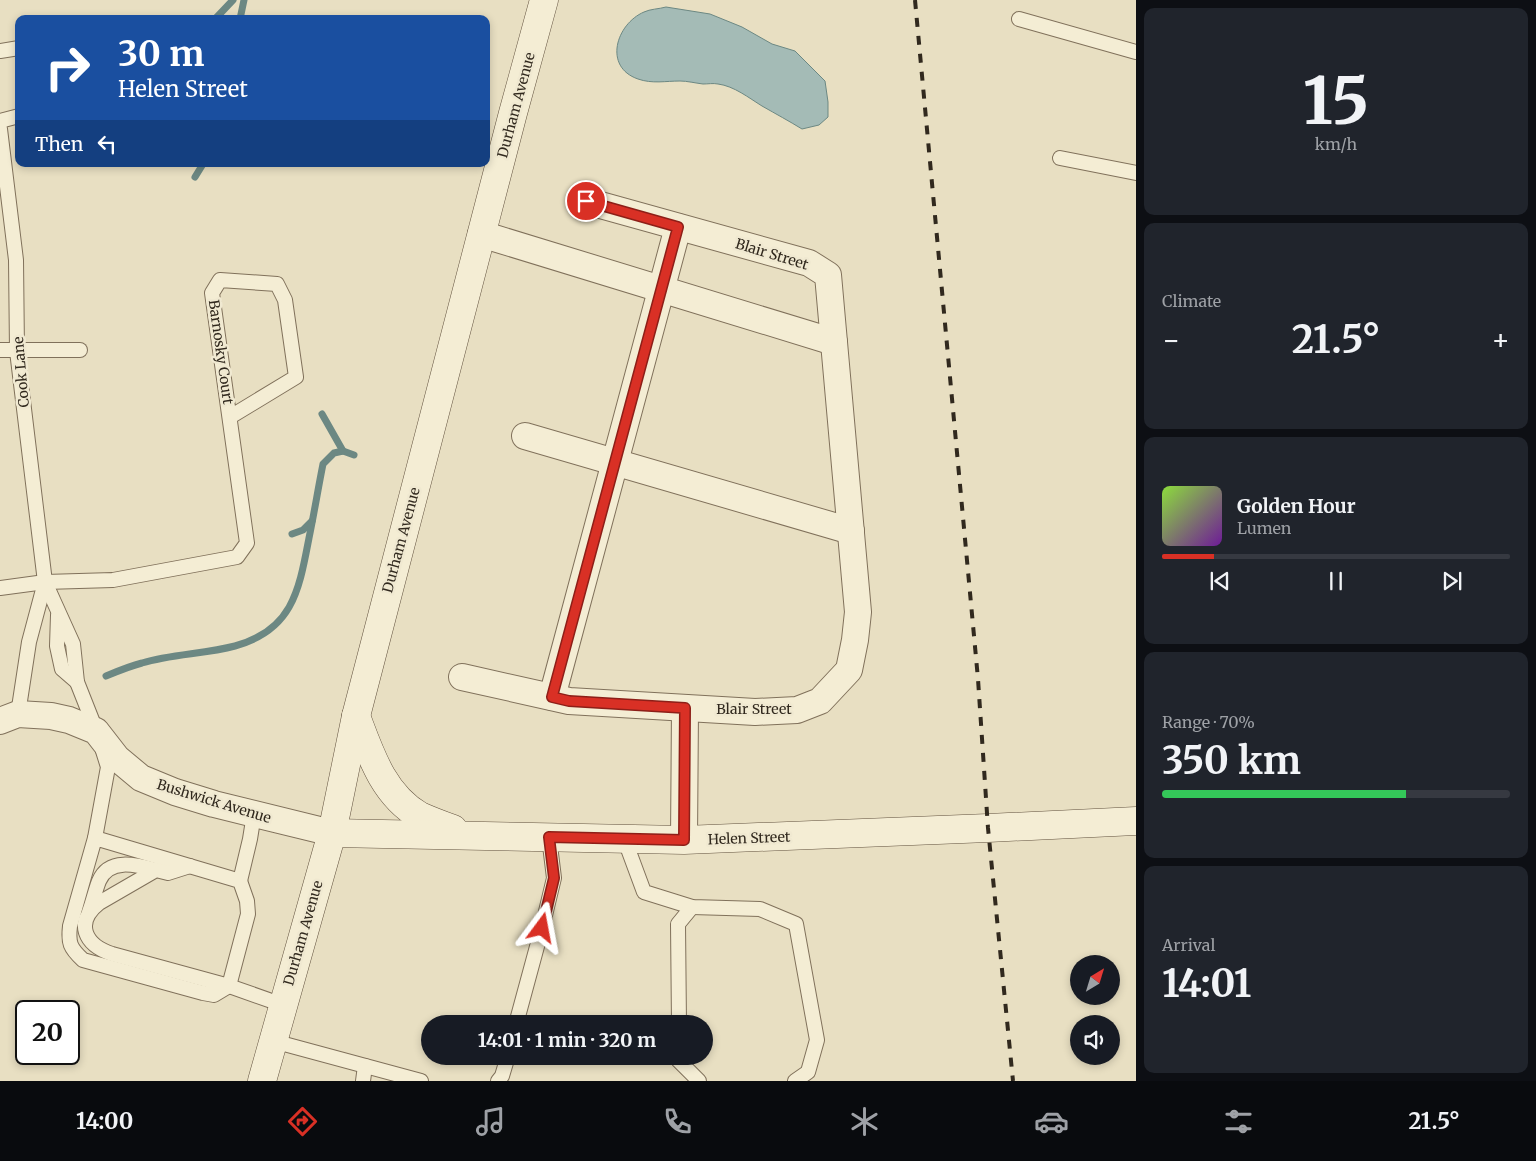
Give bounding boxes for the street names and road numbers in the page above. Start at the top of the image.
street label: Durham Avenue [493,50,539,160]
street label: Blair Street [733,234,811,274]
street label: Barnosky Court [205,298,237,406]
street label: Cook Lane [9,336,33,408]
street label: Durham Avenue [378,485,424,595]
street label: Blair Street [716,700,792,718]
street label: Bushwick Avenue [155,775,273,827]
street label: Helen Street [707,828,791,848]
street label: Durham Avenue [279,878,327,988]

